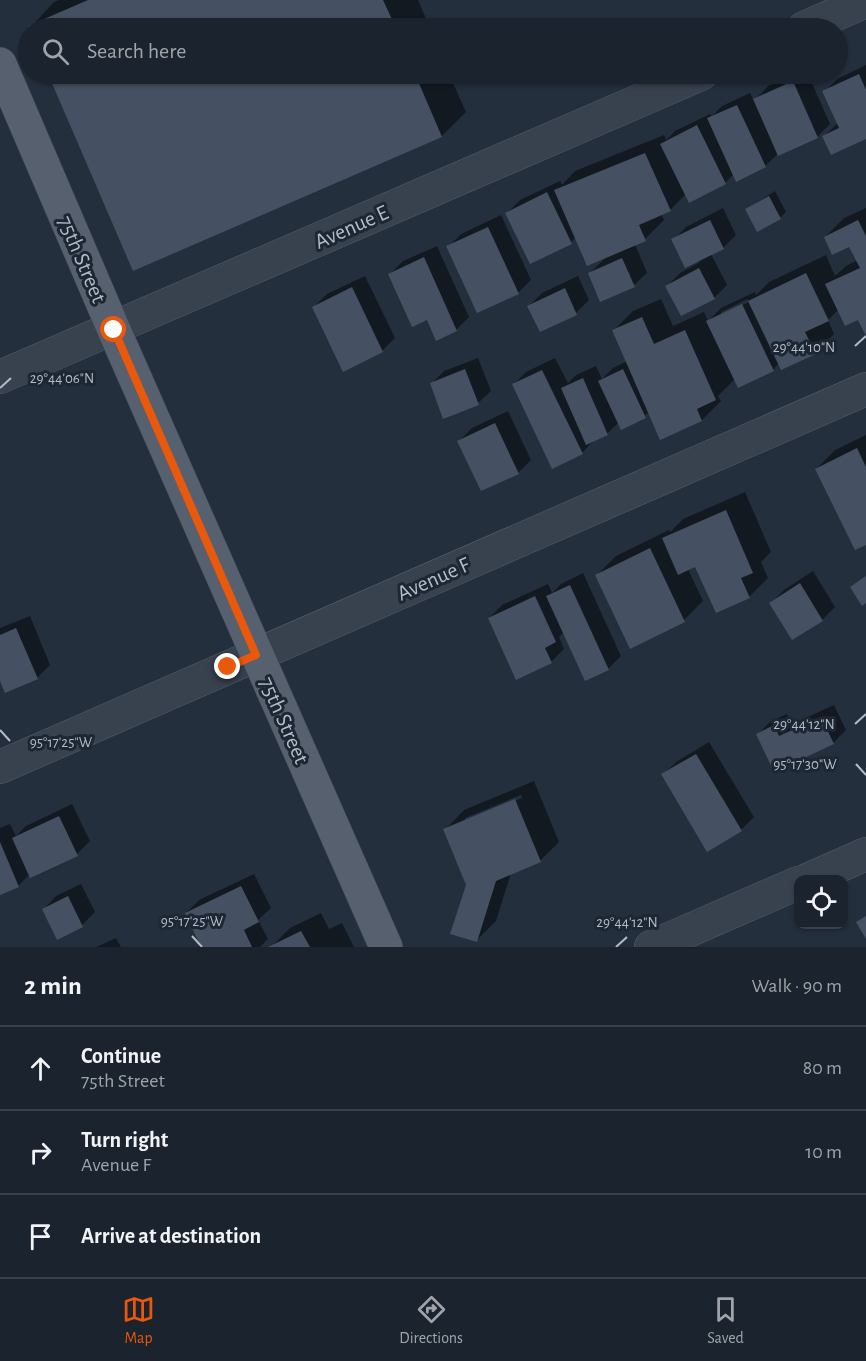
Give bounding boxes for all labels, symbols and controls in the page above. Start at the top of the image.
search box [18,18,848,84]
icon: search [39,35,72,68]
text: Search here [87,40,186,62]
street label: Avenue E [311,201,392,253]
street label: 75th Street [54,213,110,306]
route start [100,316,126,342]
text: 29°44'10"N [773,340,835,355]
text: 29°44'06"N [30,371,94,386]
street label: Avenue F [394,553,474,605]
route end [214,653,240,679]
street label: 75th Street [255,674,313,767]
text: 29°44'12"N [773,717,835,732]
text: 95°17'25"W [30,735,93,750]
text: 95°17'30"W [773,757,837,772]
map controls [794,875,848,929]
button: locate [794,875,848,929]
text: 95°17'25"W [161,914,224,929]
text: 29°44'12"N [596,915,658,930]
text: 2 min [24,973,82,999]
text: Walk · 90 m [751,976,842,996]
text: Continue [81,1045,161,1067]
icon: ahead [24,1052,57,1085]
text: 80 m [803,1058,842,1078]
text: 75th Street [81,1071,165,1091]
text: Turn right [81,1129,168,1151]
icon: right [24,1136,57,1169]
text: 10 m [805,1142,842,1162]
text: Avenue F [81,1155,151,1175]
icon: arrive [24,1220,57,1253]
text: Arrive at destination [81,1225,261,1247]
tab: Map [122,1293,155,1348]
tab: Directions [399,1293,463,1348]
tab: Saved [707,1293,744,1348]

